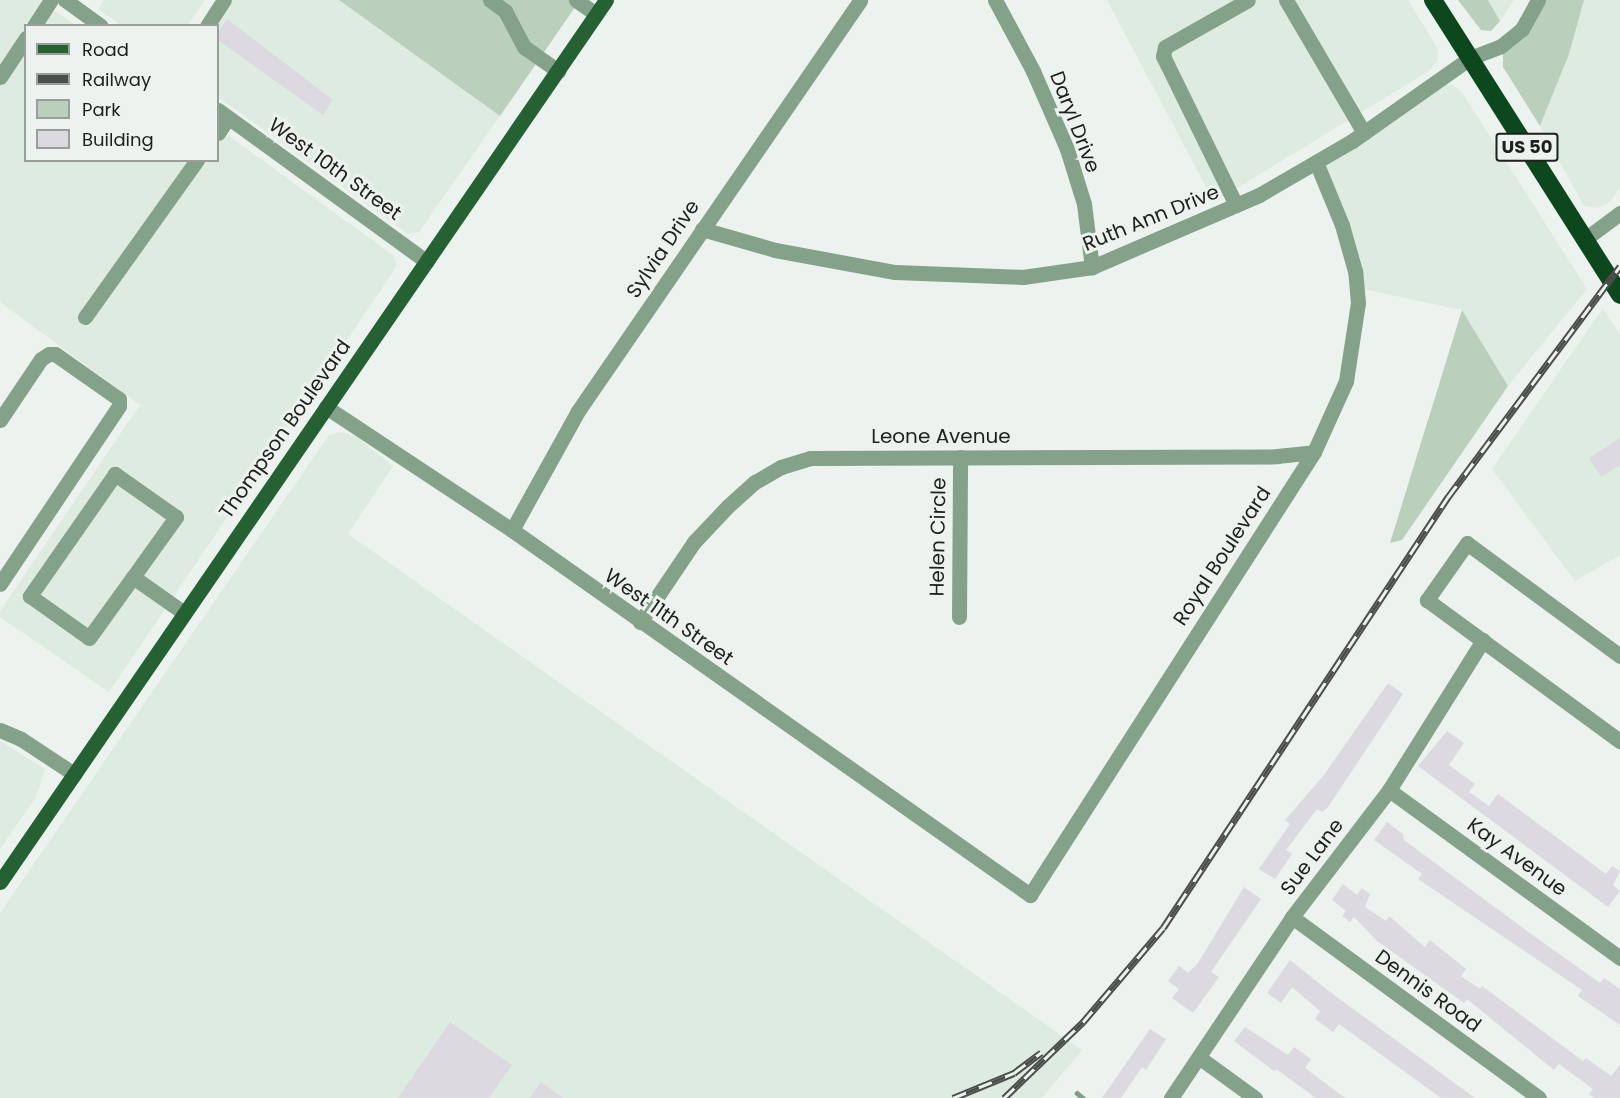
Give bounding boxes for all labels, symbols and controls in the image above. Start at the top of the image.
legend [24,24,219,162]
text: Road [82,37,129,62]
text: Railway [82,67,151,92]
street label: Daryl Drive [1045,68,1105,176]
text: Park [82,97,121,122]
street label: West 10th Street [264,113,406,225]
text: Building [82,127,154,152]
road number: US 50 [1494,132,1560,162]
street label: Ruth Ann Drive [1079,180,1223,256]
street label: Sylvia Drive [621,195,705,303]
street label: Thompson Boulevard [214,335,356,523]
street label: Leone Avenue [871,424,1011,448]
street label: Helen Circle [925,477,951,597]
street label: Royal Boulevard [1168,482,1276,630]
street label: West 11th Street [600,564,738,670]
street label: Kay Avenue [1463,813,1571,901]
street label: Sue Lane [1275,814,1349,900]
street label: Dennis Road [1370,945,1486,1037]

